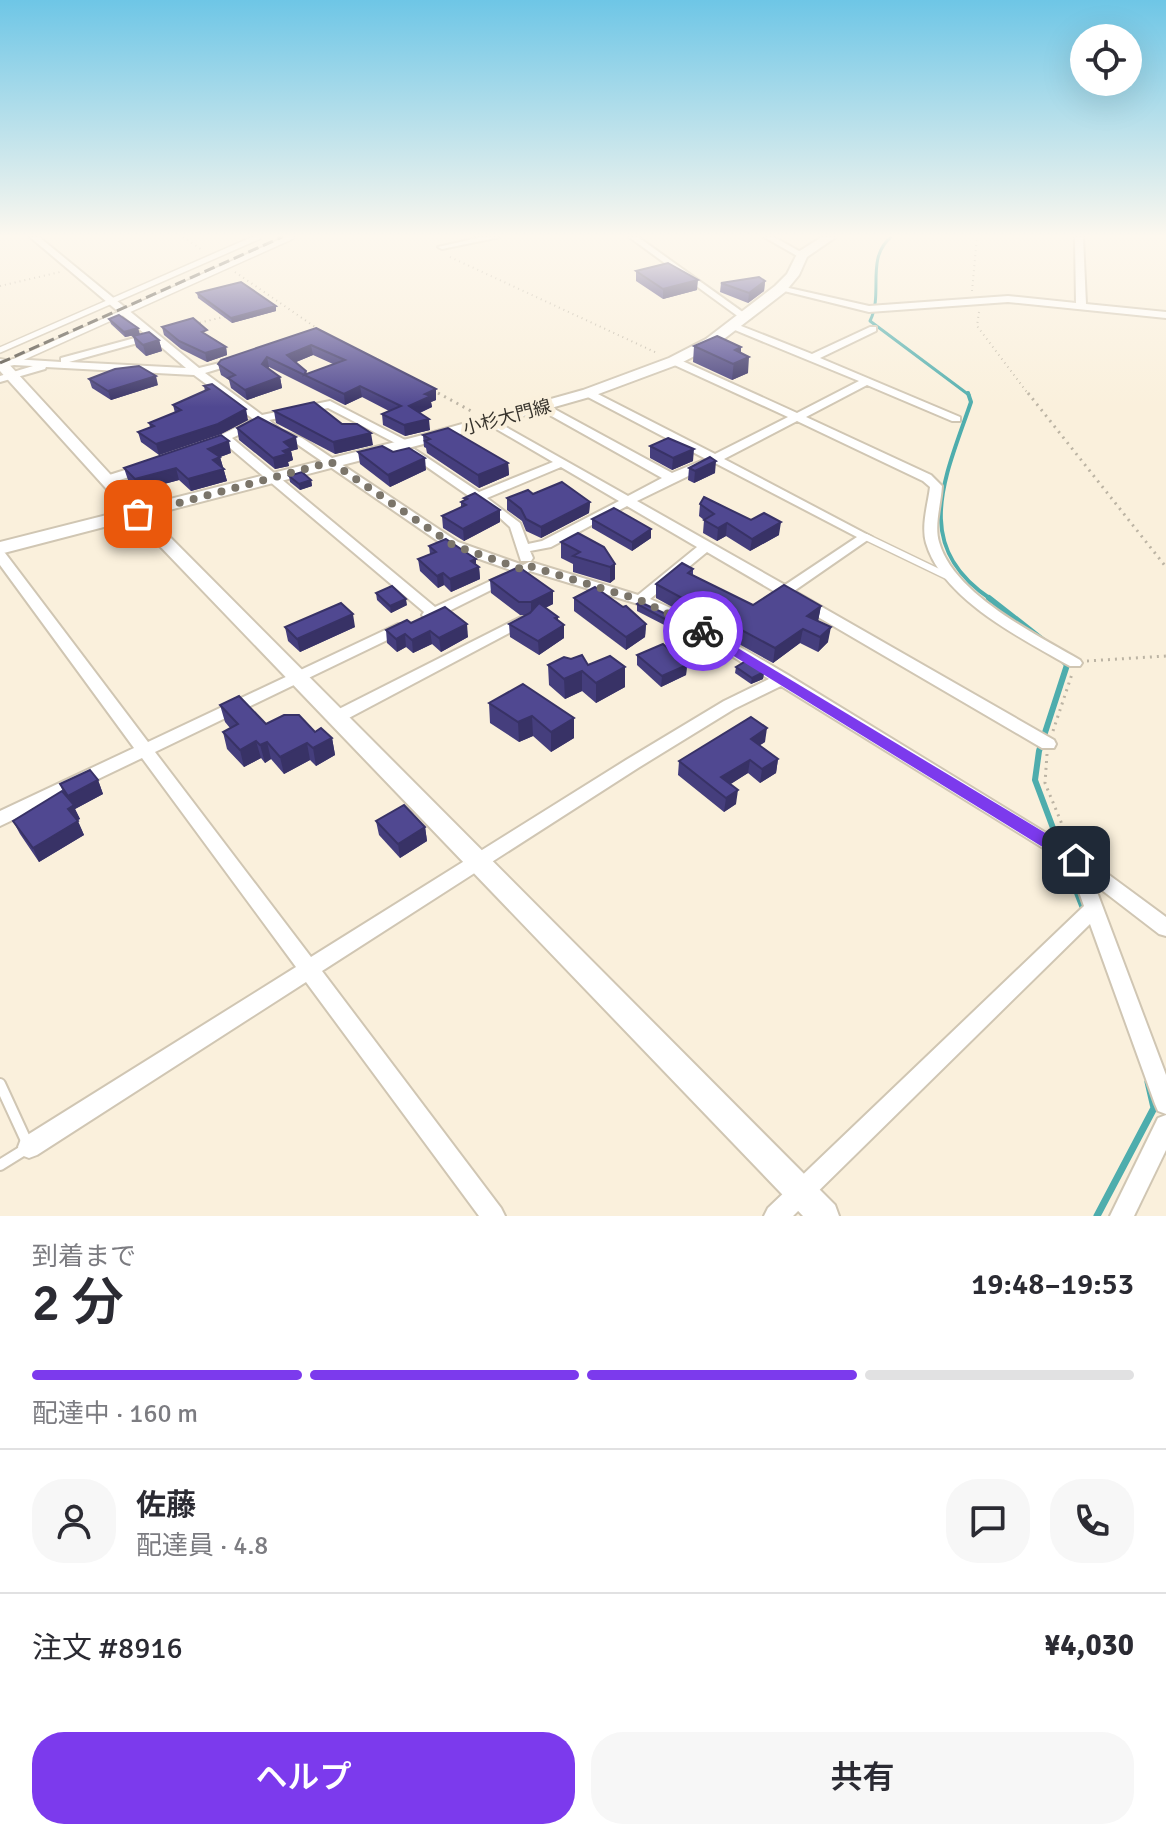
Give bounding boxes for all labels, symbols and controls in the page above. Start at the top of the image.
map controls [1070,24,1142,96]
button: locate [1070,24,1142,96]
street label: 小杉大門線 [461,395,553,439]
pin [104,480,172,548]
icon: bag [116,492,160,536]
courier [663,591,743,671]
icon: bike [681,609,725,653]
pin [1042,826,1110,894]
icon: home [1054,838,1098,882]
text: 到着まで [32,1241,136,1273]
text: 19:48–19:53 [971,1266,1134,1303]
text: 2 分 [32,1271,124,1335]
text: 配達中 · 160 m [32,1398,198,1430]
button: person [32,1479,116,1563]
button: chat [946,1479,1030,1563]
button: phone [1050,1479,1134,1563]
text: 佐藤 [136,1487,196,1524]
text: 配達員 · 4.8 [136,1530,268,1562]
text: ¥4,030 [1044,1627,1134,1664]
text: 注文 #8916 [32,1630,183,1667]
button: ヘルプ [32,1732,575,1824]
button: 共有 [591,1732,1134,1824]

